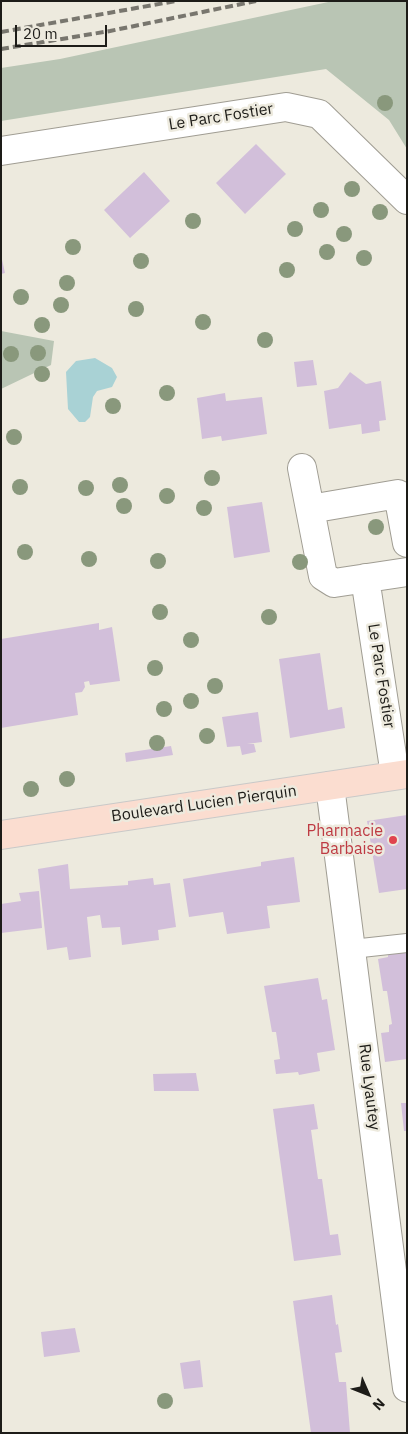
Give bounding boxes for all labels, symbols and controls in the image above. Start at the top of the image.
scale bar [18,15,110,47]
text: 20 m [23,24,58,43]
street label: Le Parc Fostier [167,99,275,135]
street label: Le Parc Fostier [363,622,399,730]
street label: Boulevard Lucien Pierquin [110,781,298,827]
place label: Pharmacie Barbaise [306,821,383,859]
marker: Pharmacie Barbaise [387,834,399,846]
street label: Rue Lyautey [354,1043,384,1131]
north arrow [343,1369,393,1419]
text: N [369,1395,389,1414]

